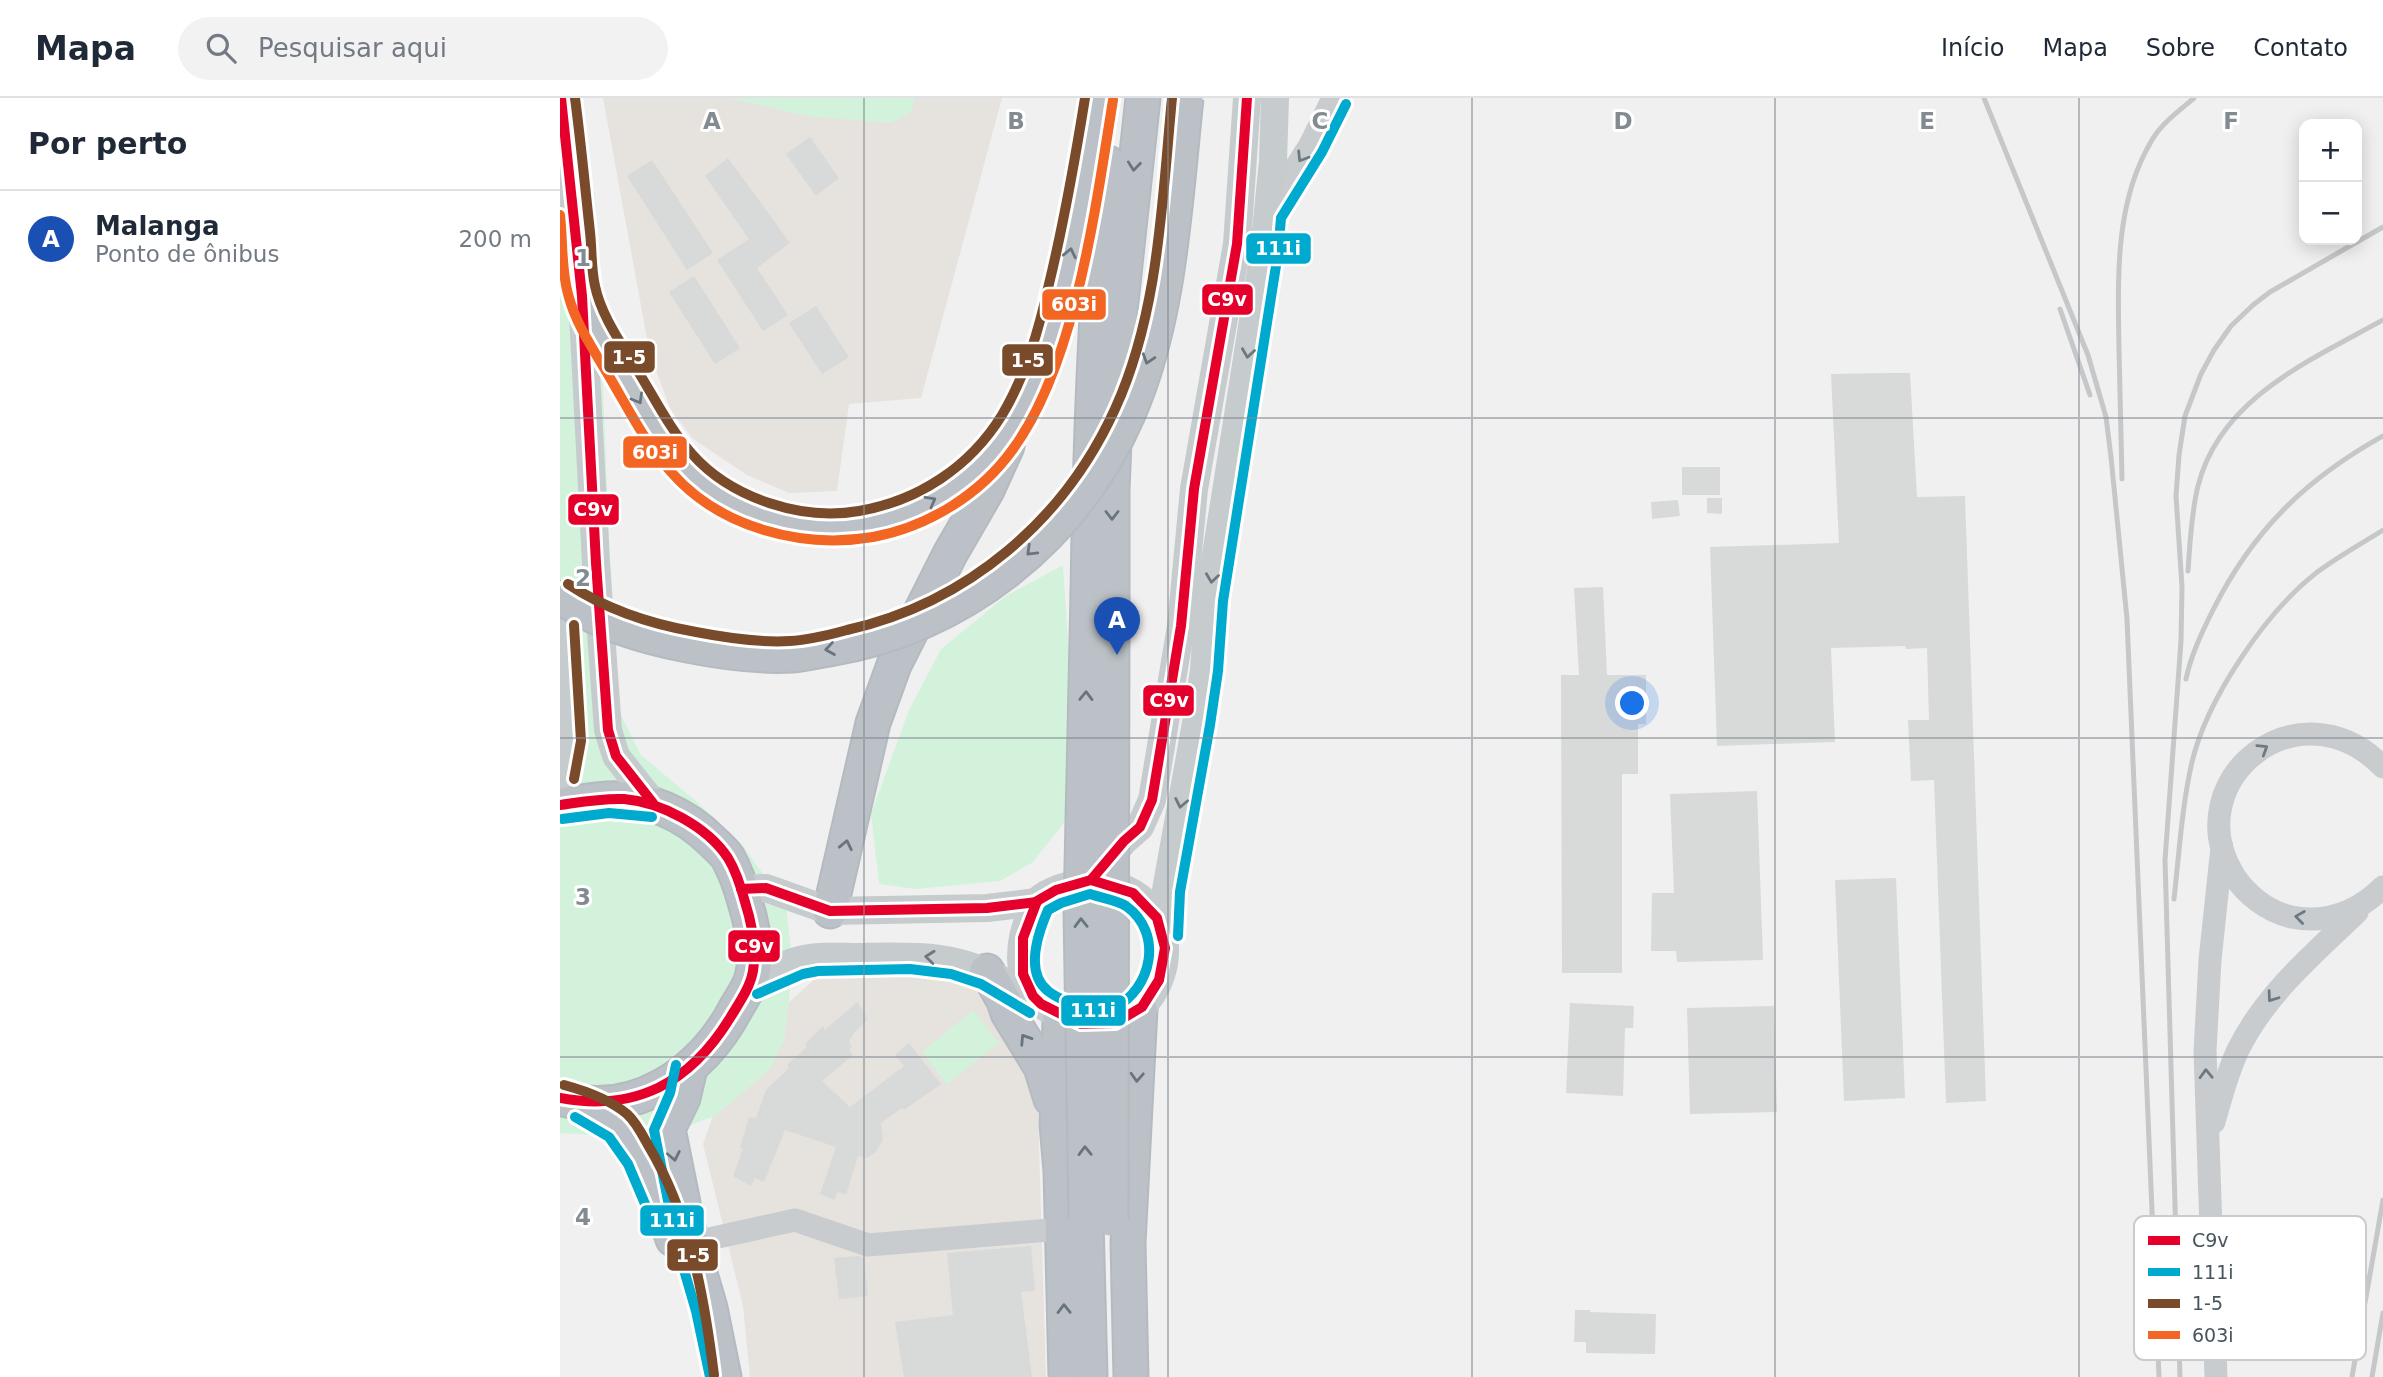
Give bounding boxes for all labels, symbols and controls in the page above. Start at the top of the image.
search box [178,17,668,80]
text: Mapa [35,29,136,68]
icon: search [202,29,240,67]
text: Pesquisar aqui [258,33,447,63]
text: Início [1941,34,2005,62]
text: Mapa [2043,34,2108,62]
text: Sobre [2146,34,2215,62]
text: Contato [2253,34,2348,62]
text: A [703,108,721,134]
text: B [1007,108,1025,134]
text: C [1312,108,1328,134]
text: D [1613,108,1633,134]
text: E [1919,108,1935,134]
text: F [2223,108,2239,134]
map controls [2299,119,2362,245]
button: + [2299,119,2362,182]
text: Por perto [28,126,187,161]
one-way arrow [1298,149,1311,162]
one-way arrow [1127,160,1142,172]
button: − [2299,182,2362,245]
text: Malanga [95,211,220,241]
text: A [42,226,60,252]
text: 200 m [458,226,532,252]
line badge: 111i [1245,232,1312,265]
text: 111i [1255,237,1301,259]
text: Ponto de ônibus [95,241,279,267]
text: 1 [575,245,591,271]
one-way arrow [1062,247,1077,259]
line badge: C9v [1201,283,1254,316]
line badge: 603i [1041,288,1107,321]
text: C9v [1207,288,1247,310]
text: 603i [1051,293,1097,315]
line badge: 1-5 [603,340,656,374]
line badge: 1-5 [1001,343,1054,377]
text: 1-5 [612,346,646,368]
one-way arrow [1240,347,1255,359]
text: 1-5 [1011,349,1045,371]
one-way arrow [1142,353,1156,365]
one-way arrow [630,392,643,405]
line badge: 603i [622,435,688,469]
text: 603i [632,441,678,463]
line badge: C9v [567,493,620,526]
one-way arrow [924,496,936,509]
text: C9v [573,498,613,520]
one-way arrow [1104,510,1120,521]
one-way arrow [1026,543,1039,556]
text: 2 [575,565,591,591]
one-way arrow [1205,572,1220,583]
pin: A [1094,597,1140,655]
one-way arrow [824,641,836,656]
line badge: C9v [1142,684,1195,717]
your location [1615,686,1649,720]
text: C9v [1149,689,1189,711]
one-way arrow [1078,690,1093,701]
one-way arrow [2256,744,2269,757]
one-way arrow [1174,797,1189,809]
one-way arrow [837,839,852,851]
text: 3 [575,884,591,910]
one-way arrow [2294,910,2306,925]
one-way arrow [1073,918,1089,928]
line badge: C9v [727,929,781,963]
text: C9v [734,935,774,957]
one-way arrow [925,950,936,965]
one-way arrow [2268,989,2280,1002]
line badge: 111i [1060,994,1127,1027]
text: 111i [1070,999,1116,1021]
one-way arrow [1021,1034,1034,1047]
one-way arrow [2199,1068,2214,1079]
one-way arrow [1129,1072,1144,1083]
one-way arrow [1077,1145,1093,1156]
one-way arrow [665,1150,680,1162]
text: 4 [575,1204,591,1230]
line badge: 111i [639,1204,705,1237]
text: 111i [649,1209,695,1231]
legend [2134,1216,2366,1360]
text: C9v [2192,1229,2229,1251]
line badge: 1-5 [666,1238,719,1272]
text: 1-5 [676,1244,710,1266]
text: 111i [2192,1261,2234,1283]
text: 1-5 [2192,1292,2223,1314]
one-way arrow [1056,1303,1072,1314]
text: 603i [2192,1324,2234,1346]

